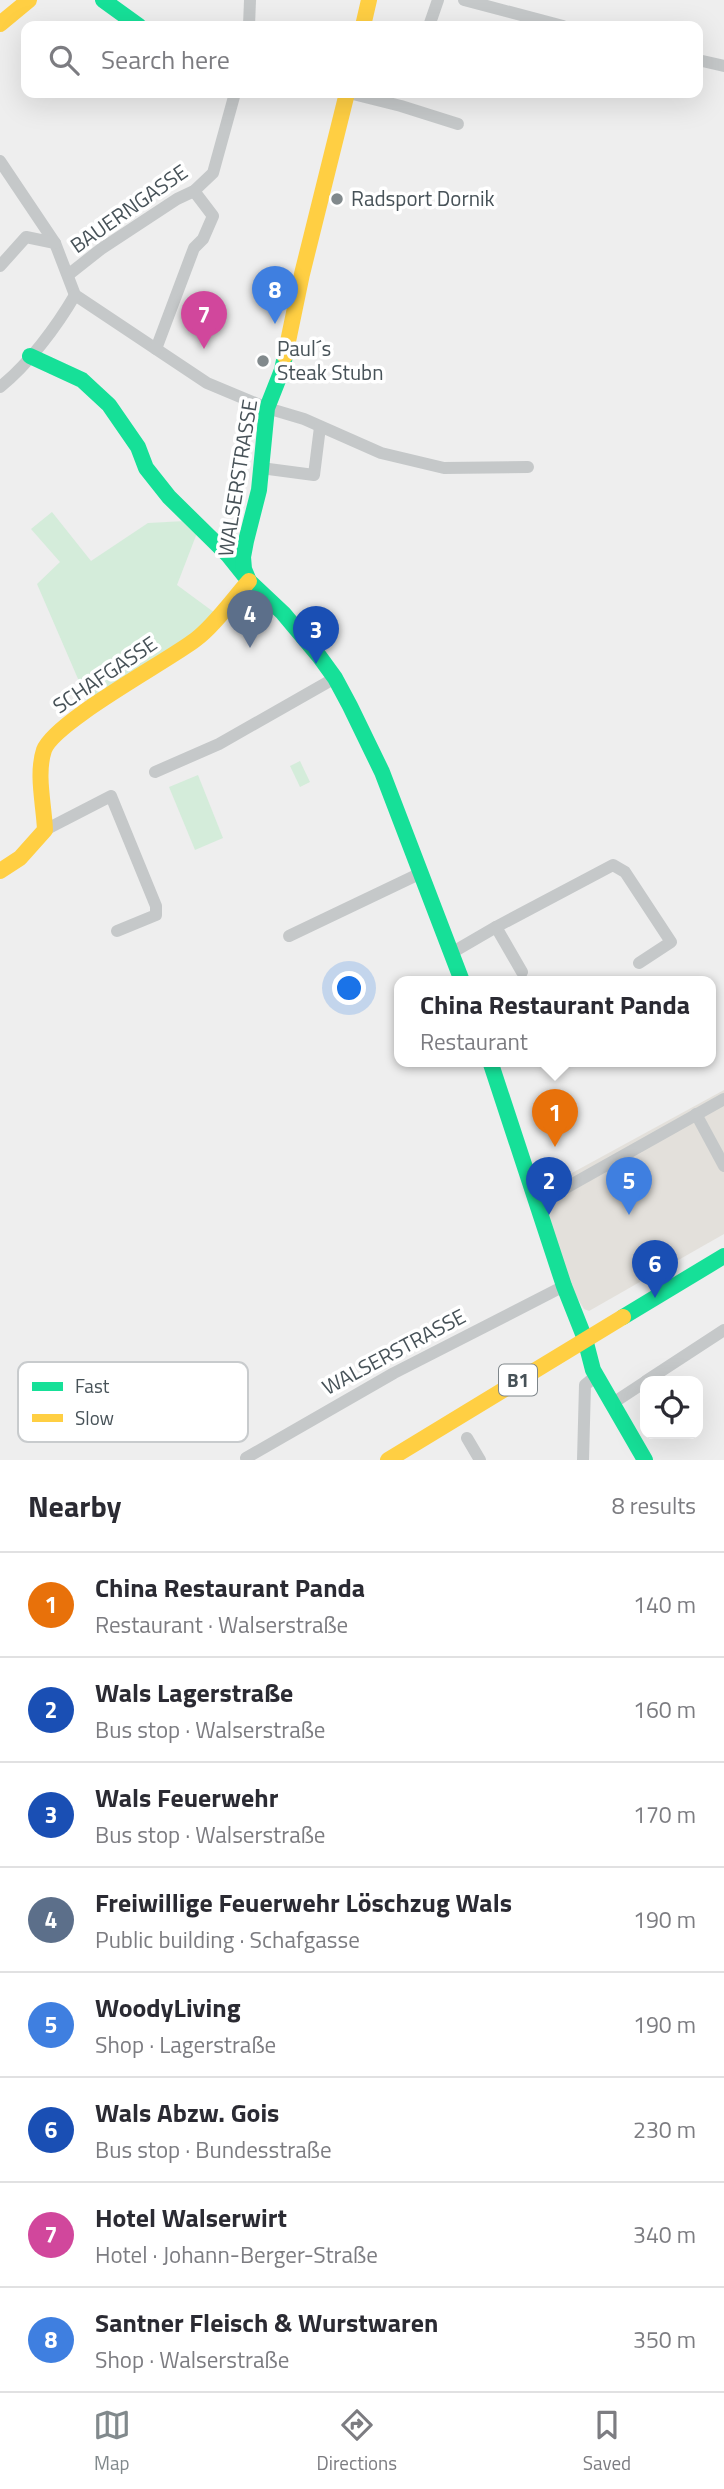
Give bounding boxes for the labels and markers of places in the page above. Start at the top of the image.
place label: Radsport Dornik [351,182,495,214]
marker: Radsport Dornik [329,191,345,207]
pin: 8 [252,266,298,324]
pin: 7 [181,291,227,349]
place label: Paul´s Steak Stubn [277,332,383,388]
marker: Paul´s Steak Stubn [255,353,271,369]
pin: 4 [227,590,273,648]
pin: 3 [293,606,339,664]
pin: 1 [532,1089,578,1147]
pin: 2 [526,1157,572,1215]
pin: 5 [606,1157,652,1215]
pin: 6 [632,1240,678,1298]

